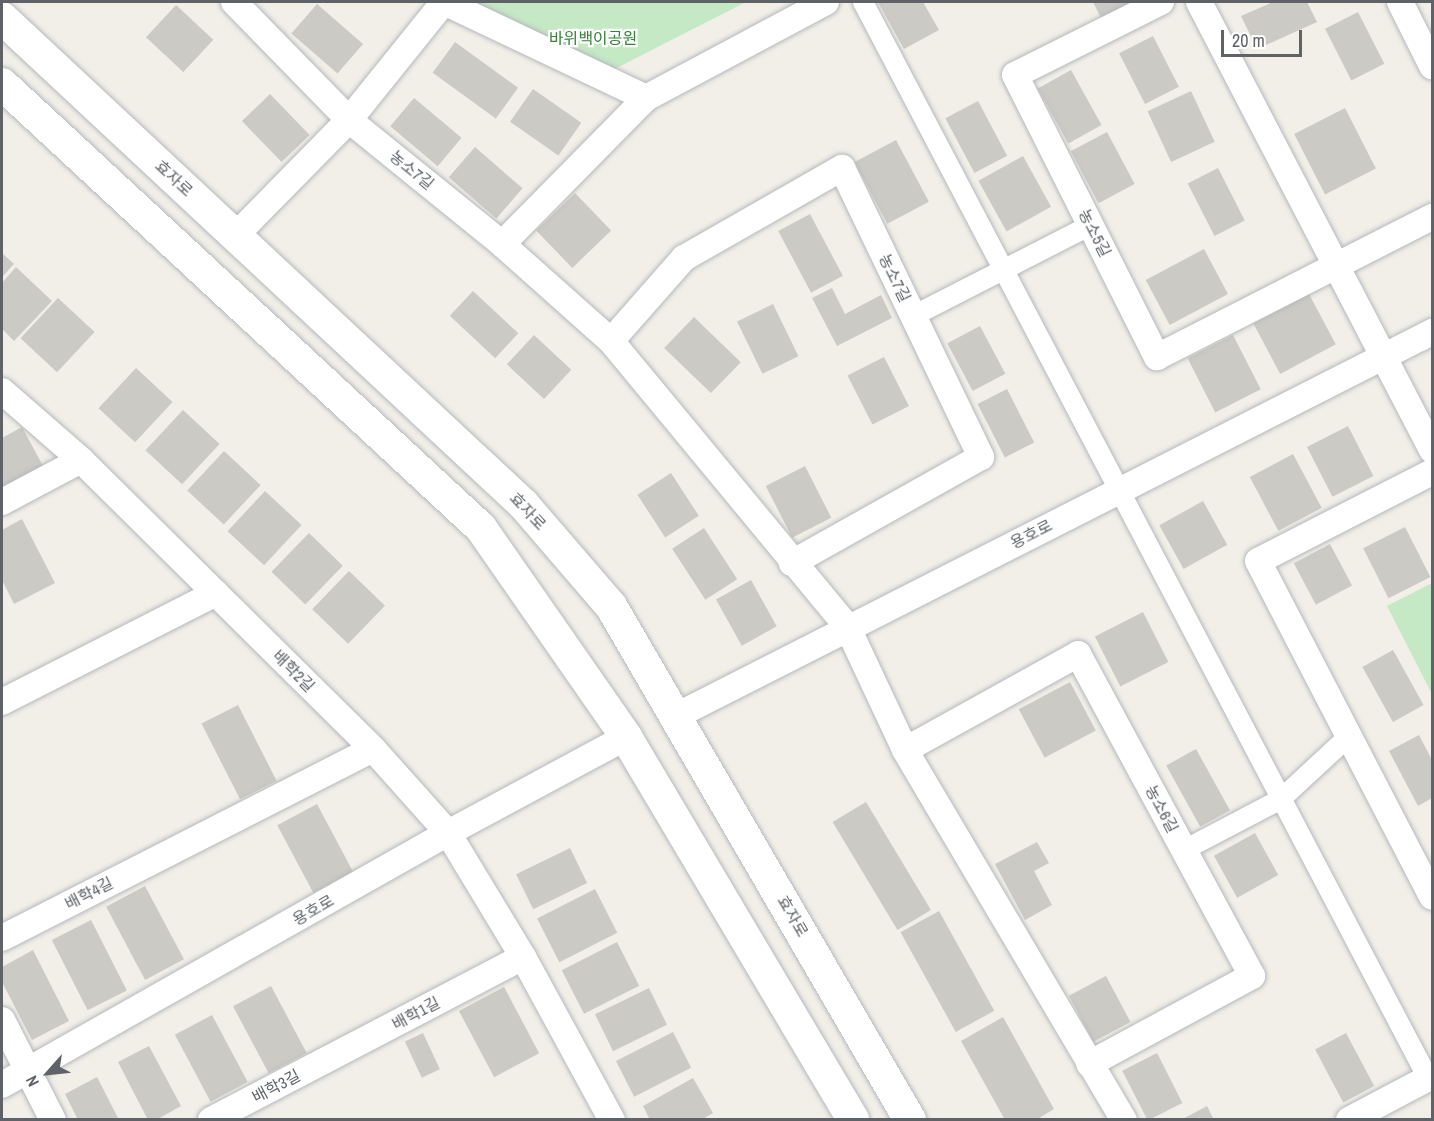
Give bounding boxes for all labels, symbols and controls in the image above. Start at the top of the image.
scale bar [1224,18,1305,56]
park label: 바위백이공원 [549,28,637,48]
text: 20 m [1232,28,1265,53]
street label: 농소7길 [386,146,438,194]
street label: 효자로 [151,156,197,200]
street label: 농소5길 [1075,206,1115,260]
street label: 농소7길 [875,251,915,305]
street label: 효자로 [506,488,550,534]
street label: 용호로 [1007,515,1055,553]
street label: 배학2길 [269,646,319,696]
street label: 농소6길 [1141,782,1183,836]
street label: 배학4길 [62,873,116,913]
street label: 용호로 [289,891,337,929]
street label: 효자로 [774,892,812,940]
street label: 배학1길 [389,992,443,1034]
north arrow [18,1043,78,1103]
street label: 배학3길 [249,1065,303,1107]
text: N [20,1072,44,1090]

